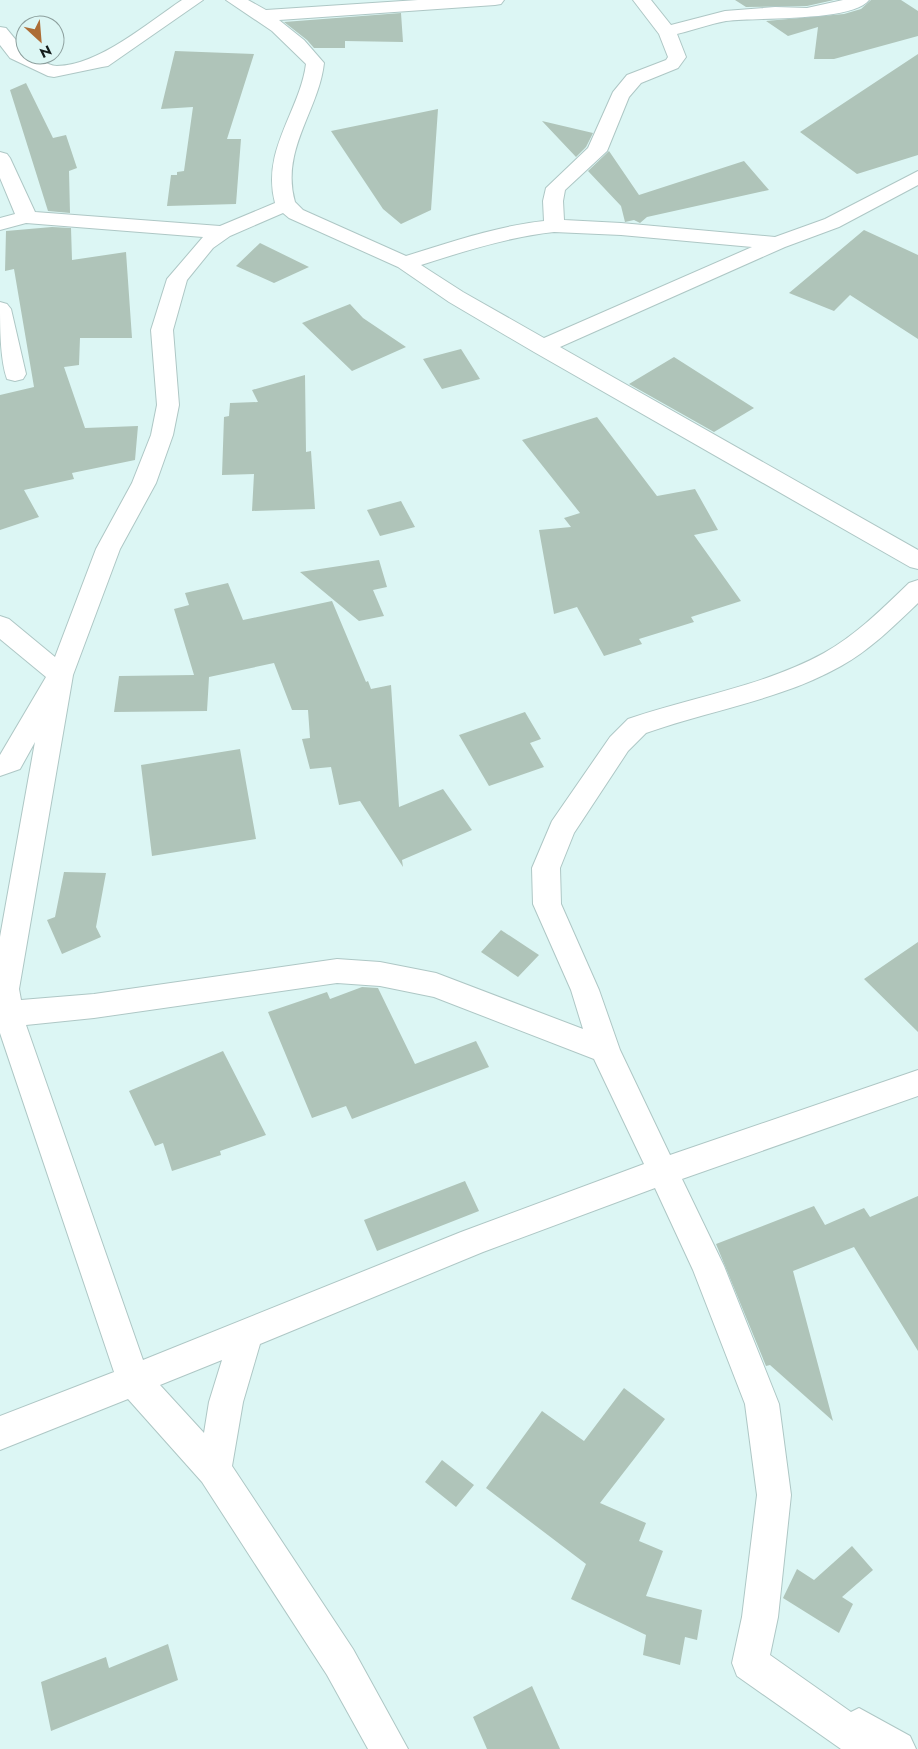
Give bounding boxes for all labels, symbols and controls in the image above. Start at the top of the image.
north arrow [15,15,65,65]
text: N [36,40,55,63]

